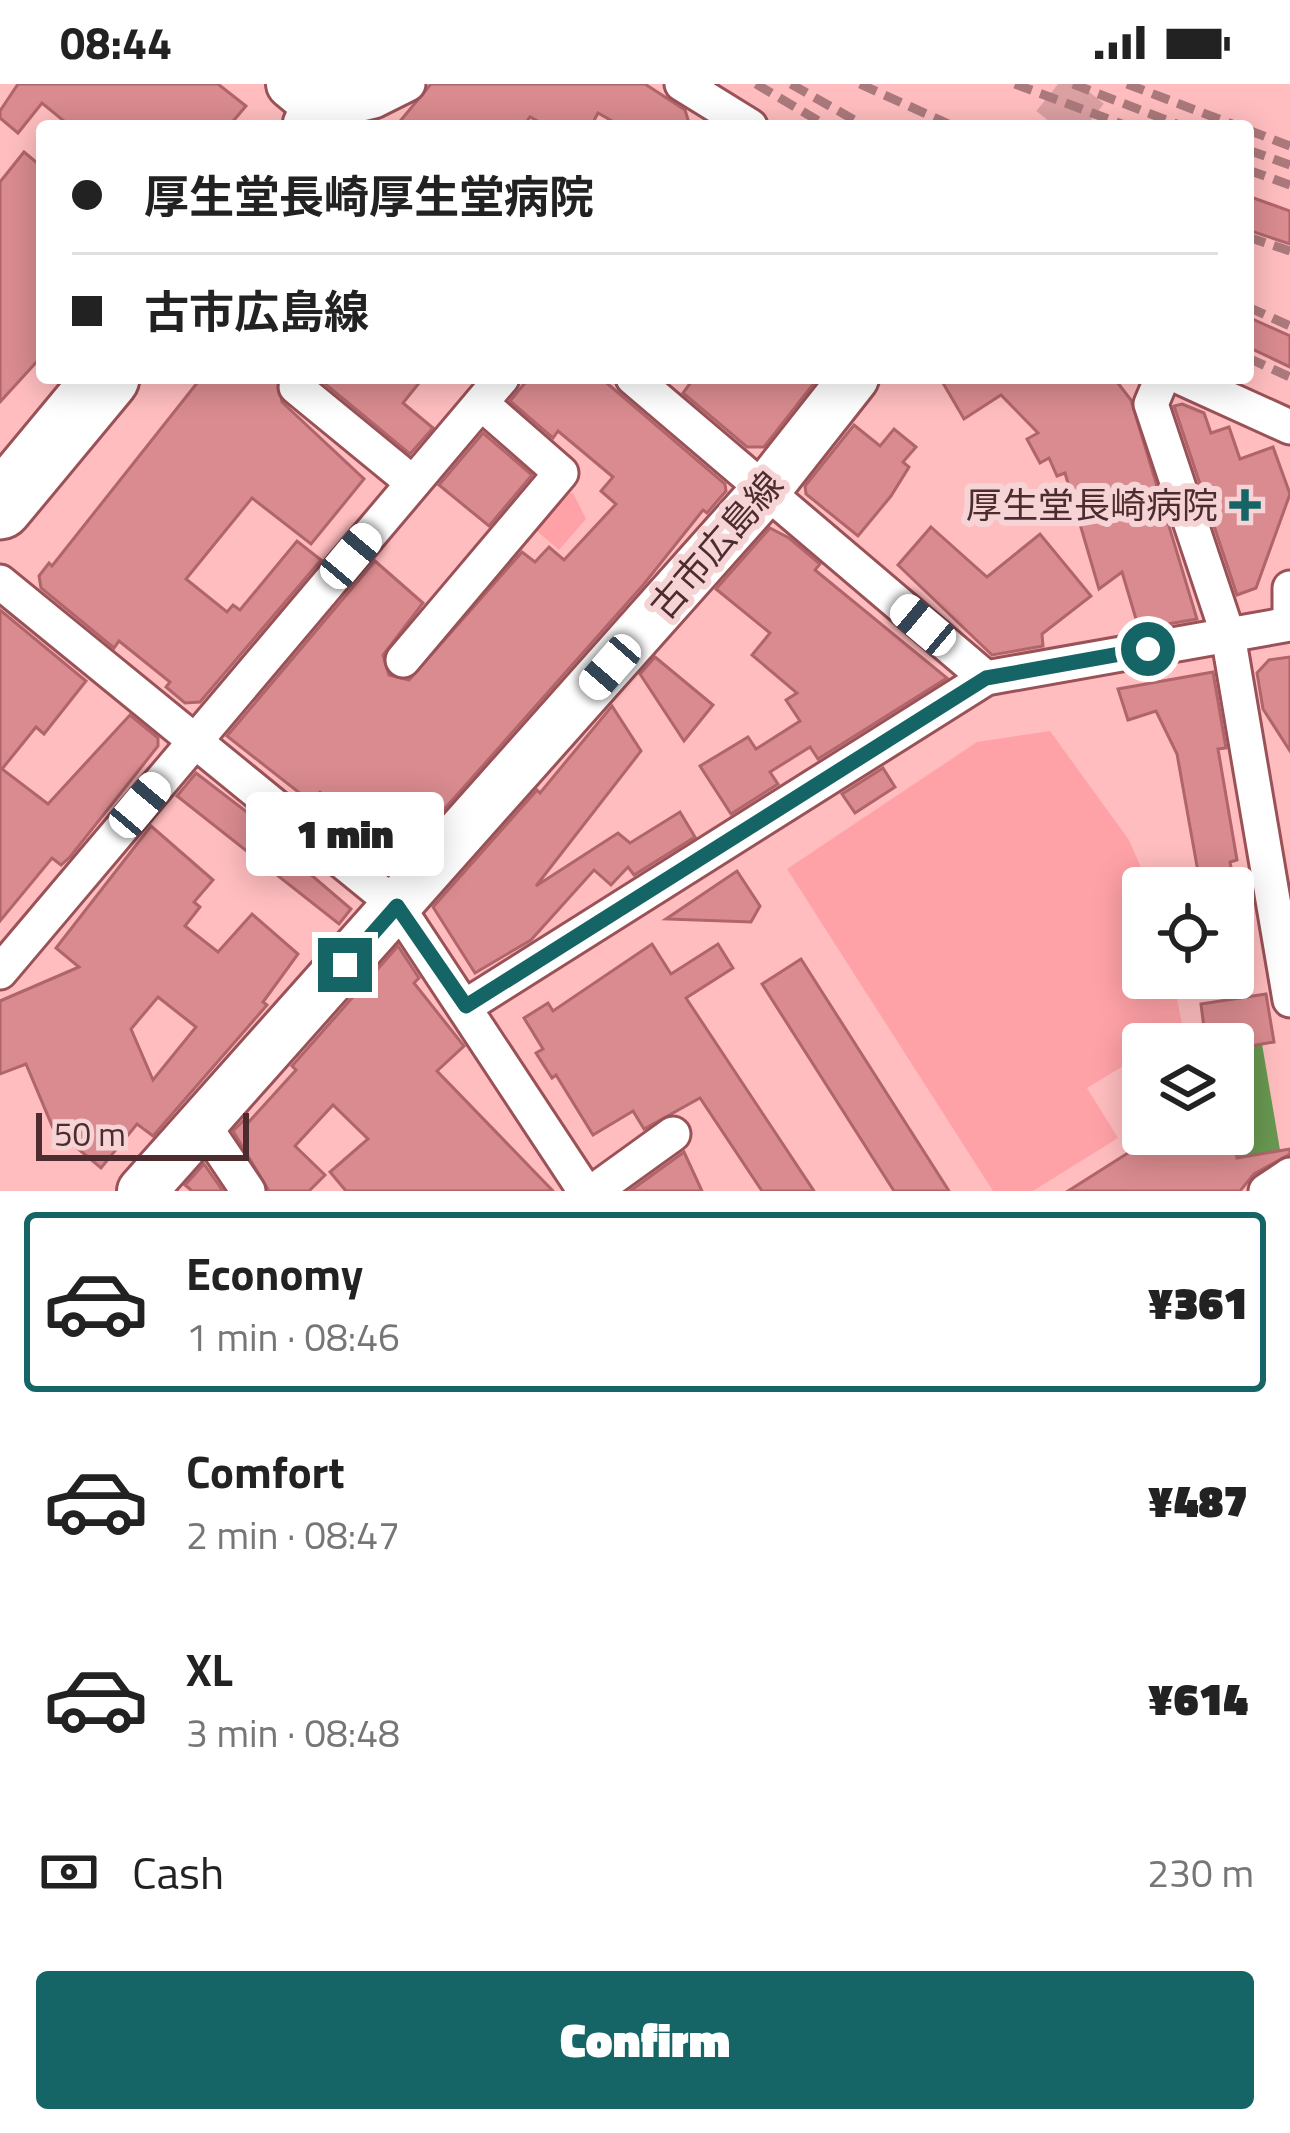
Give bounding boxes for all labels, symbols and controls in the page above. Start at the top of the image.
text: 08:44 [60,8,172,76]
text: 厚生堂長崎厚生堂病院 [144,162,594,230]
text: 古市広島線 [144,277,369,345]
street label: 古市広島線 [636,459,795,631]
place label: 厚生堂長崎病院 [966,477,1218,532]
marker: 厚生堂長崎病院 [1229,489,1261,521]
car [314,517,388,595]
car [884,588,962,662]
route start [1121,622,1175,676]
car [573,628,647,706]
car [103,766,177,844]
callout: 1 min [246,791,444,875]
text: 1 min [297,804,393,863]
map controls [1122,867,1254,1155]
button: locate [1122,867,1254,999]
route end [318,938,372,992]
button: layers [1122,1023,1254,1155]
scale bar [36,1107,249,1160]
text: 50 m [54,1109,126,1159]
text: Economy [186,1239,363,1307]
icon: car [42,1248,150,1356]
text: ¥361 [1148,1268,1248,1336]
text: 1 min · 08:46 [186,1307,400,1366]
text: Comfort [186,1437,345,1505]
icon: car [42,1446,150,1554]
text: ¥487 [1148,1466,1248,1534]
text: 2 min · 08:47 [186,1505,400,1564]
text: XL [186,1635,233,1703]
icon: car [42,1644,150,1752]
text: ¥614 [1148,1664,1248,1732]
text: 3 min · 08:48 [186,1703,400,1762]
text: Cash [132,1838,224,1906]
icon: cash [36,1839,102,1905]
text: 230 m [1147,1843,1254,1902]
button: Confirm [36,1971,1254,2109]

